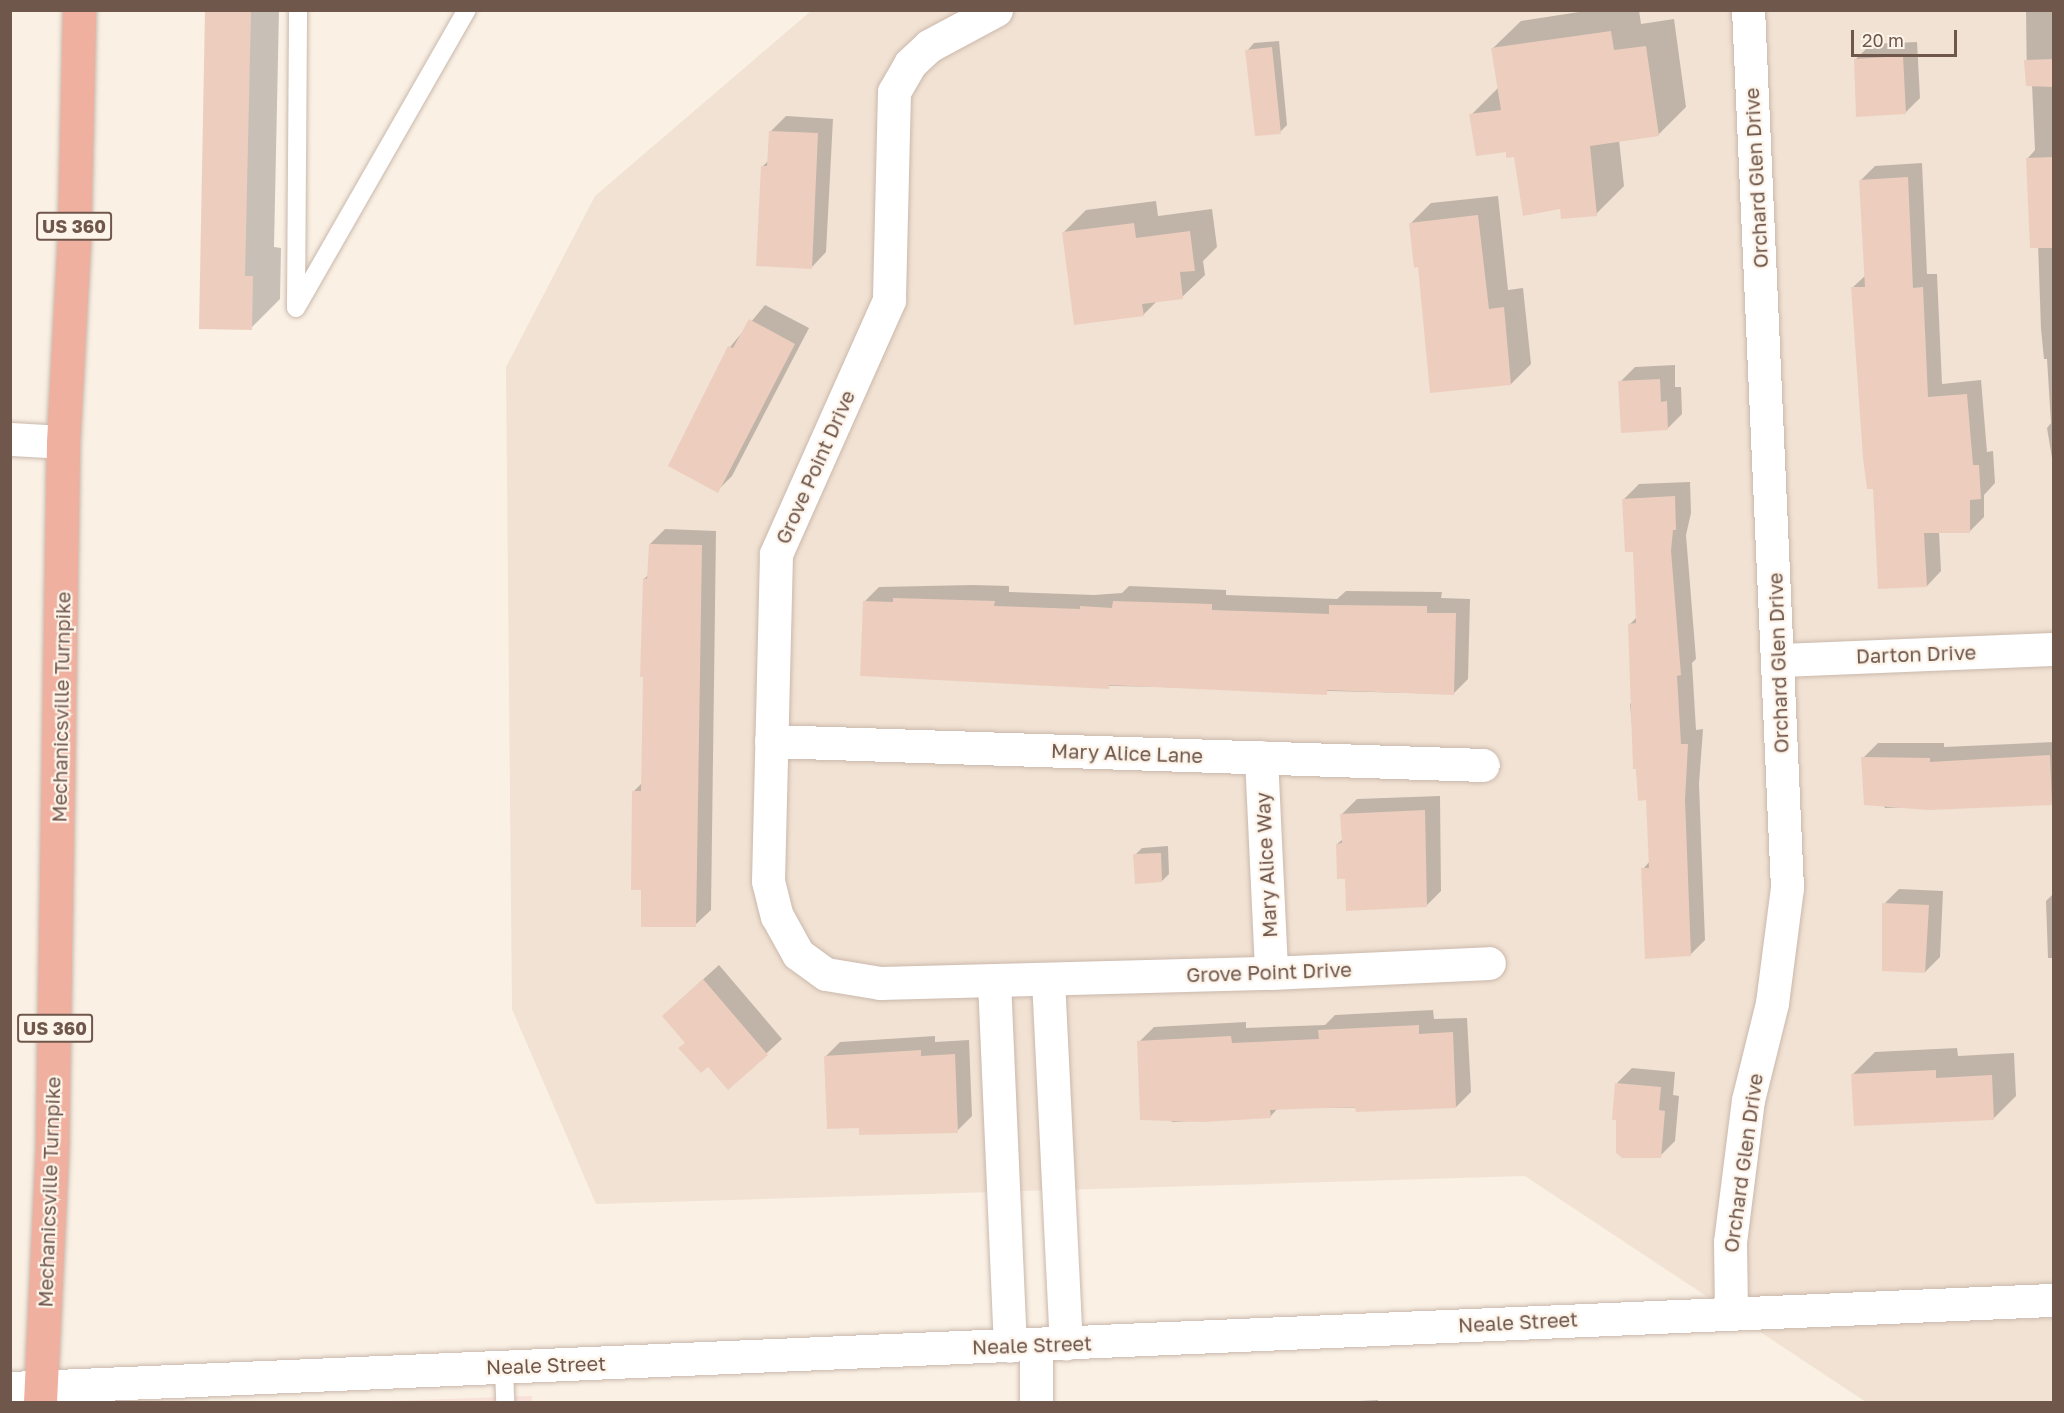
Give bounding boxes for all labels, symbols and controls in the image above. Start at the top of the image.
scale bar [1854,18,1960,56]
text: 20 m [1862,29,1904,51]
street label: Orchard Glen Drive [1739,87,1773,269]
road number: US 360 [35,211,113,241]
street label: Grove Point Drive [770,386,860,548]
street label: Orchard Glen Drive [1763,572,1793,754]
street label: Mechanicsville Turnpike [47,591,75,823]
street label: Darton Drive [1855,640,1977,668]
street label: Mary Alice Lane [1051,738,1203,768]
street label: Mary Alice Way [1250,792,1282,938]
street label: Grove Point Drive [1186,957,1352,987]
road number: US 360 [16,1013,94,1043]
street label: Orchard Glen Drive [1719,1072,1767,1254]
street label: Mechanicsville Turnpike [33,1076,65,1308]
street label: Neale Street [1457,1307,1579,1337]
street label: Neale Street [972,1331,1092,1359]
street label: Neale Street [486,1351,606,1379]

